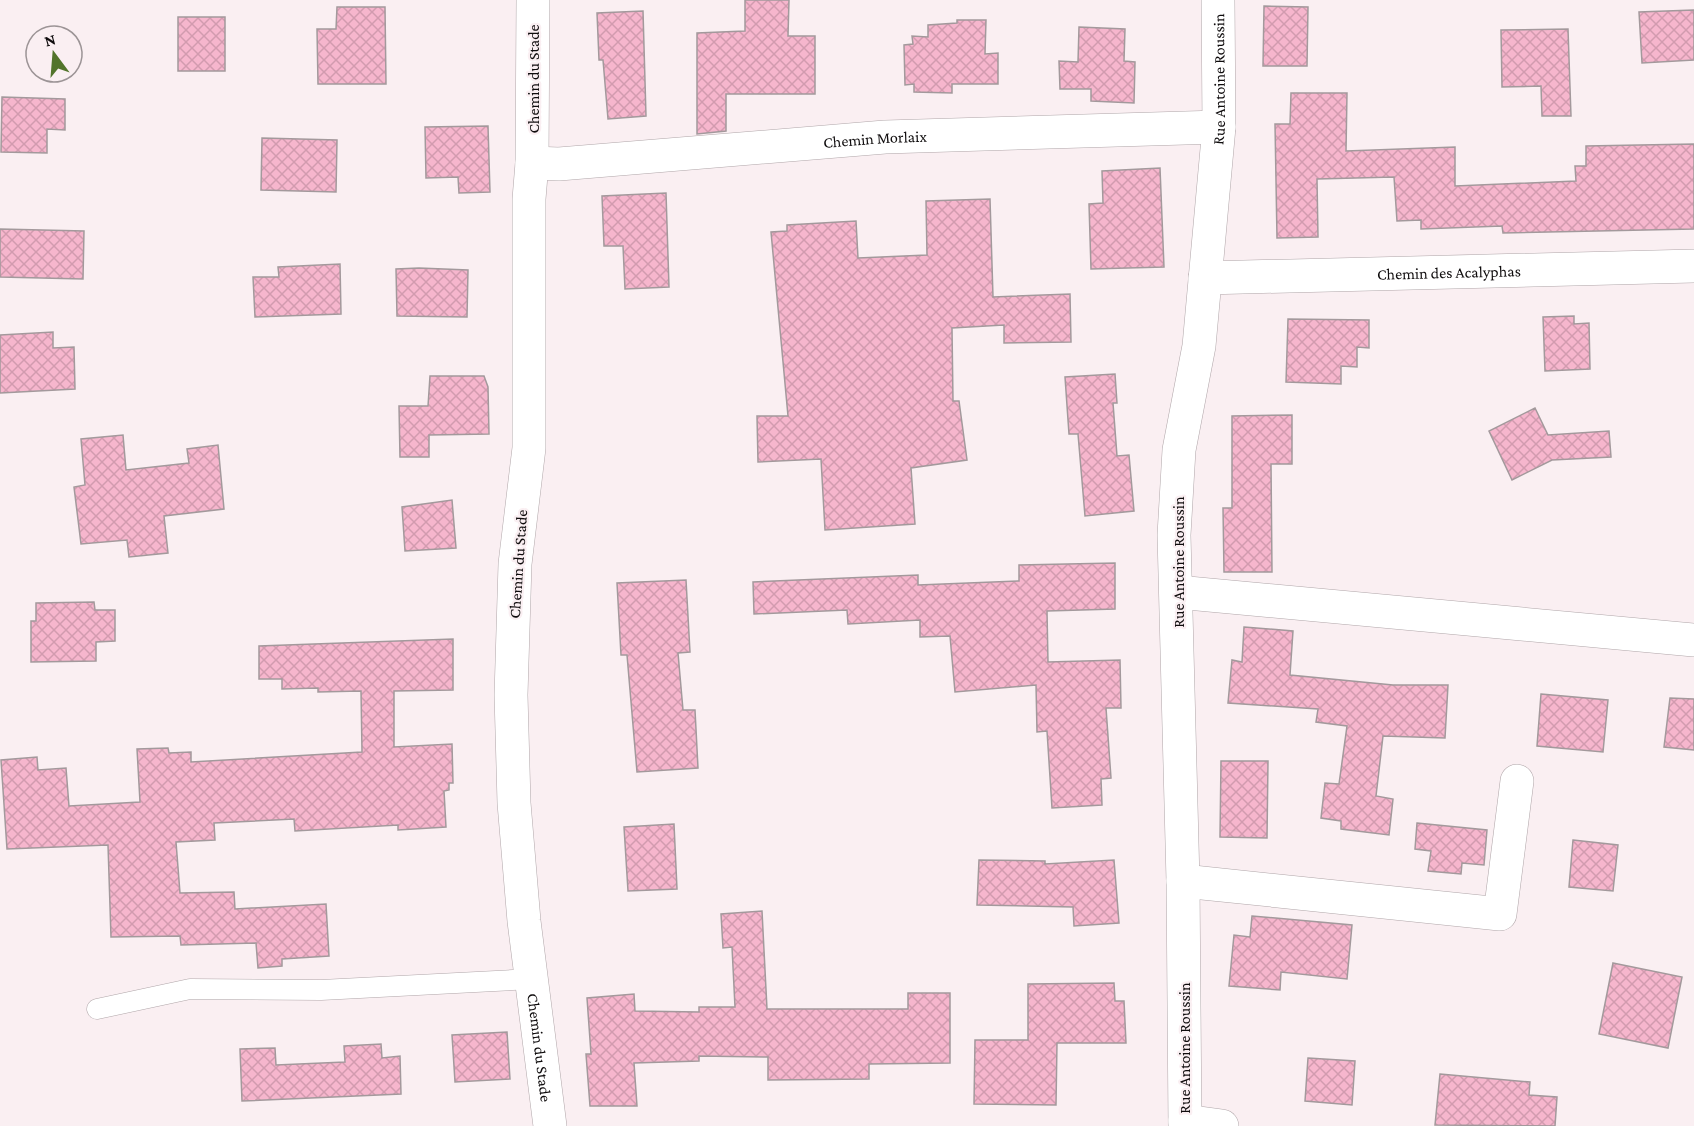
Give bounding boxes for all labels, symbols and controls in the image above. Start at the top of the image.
street label: Rue Antoine Roussin [1209,13,1228,145]
north arrow [24,24,84,84]
street label: Chemin du Stade [525,24,542,134]
text: N [42,30,58,50]
street label: Chemin Morlaix [822,127,927,151]
street label: Chemin des Acalyphas [1377,262,1521,282]
street label: Rue Antoine Roussin [1170,496,1187,628]
street label: Chemin du Stade [506,509,530,619]
street label: Rue Antoine Roussin [1176,982,1193,1114]
street label: Chemin du Stade [525,992,555,1103]

